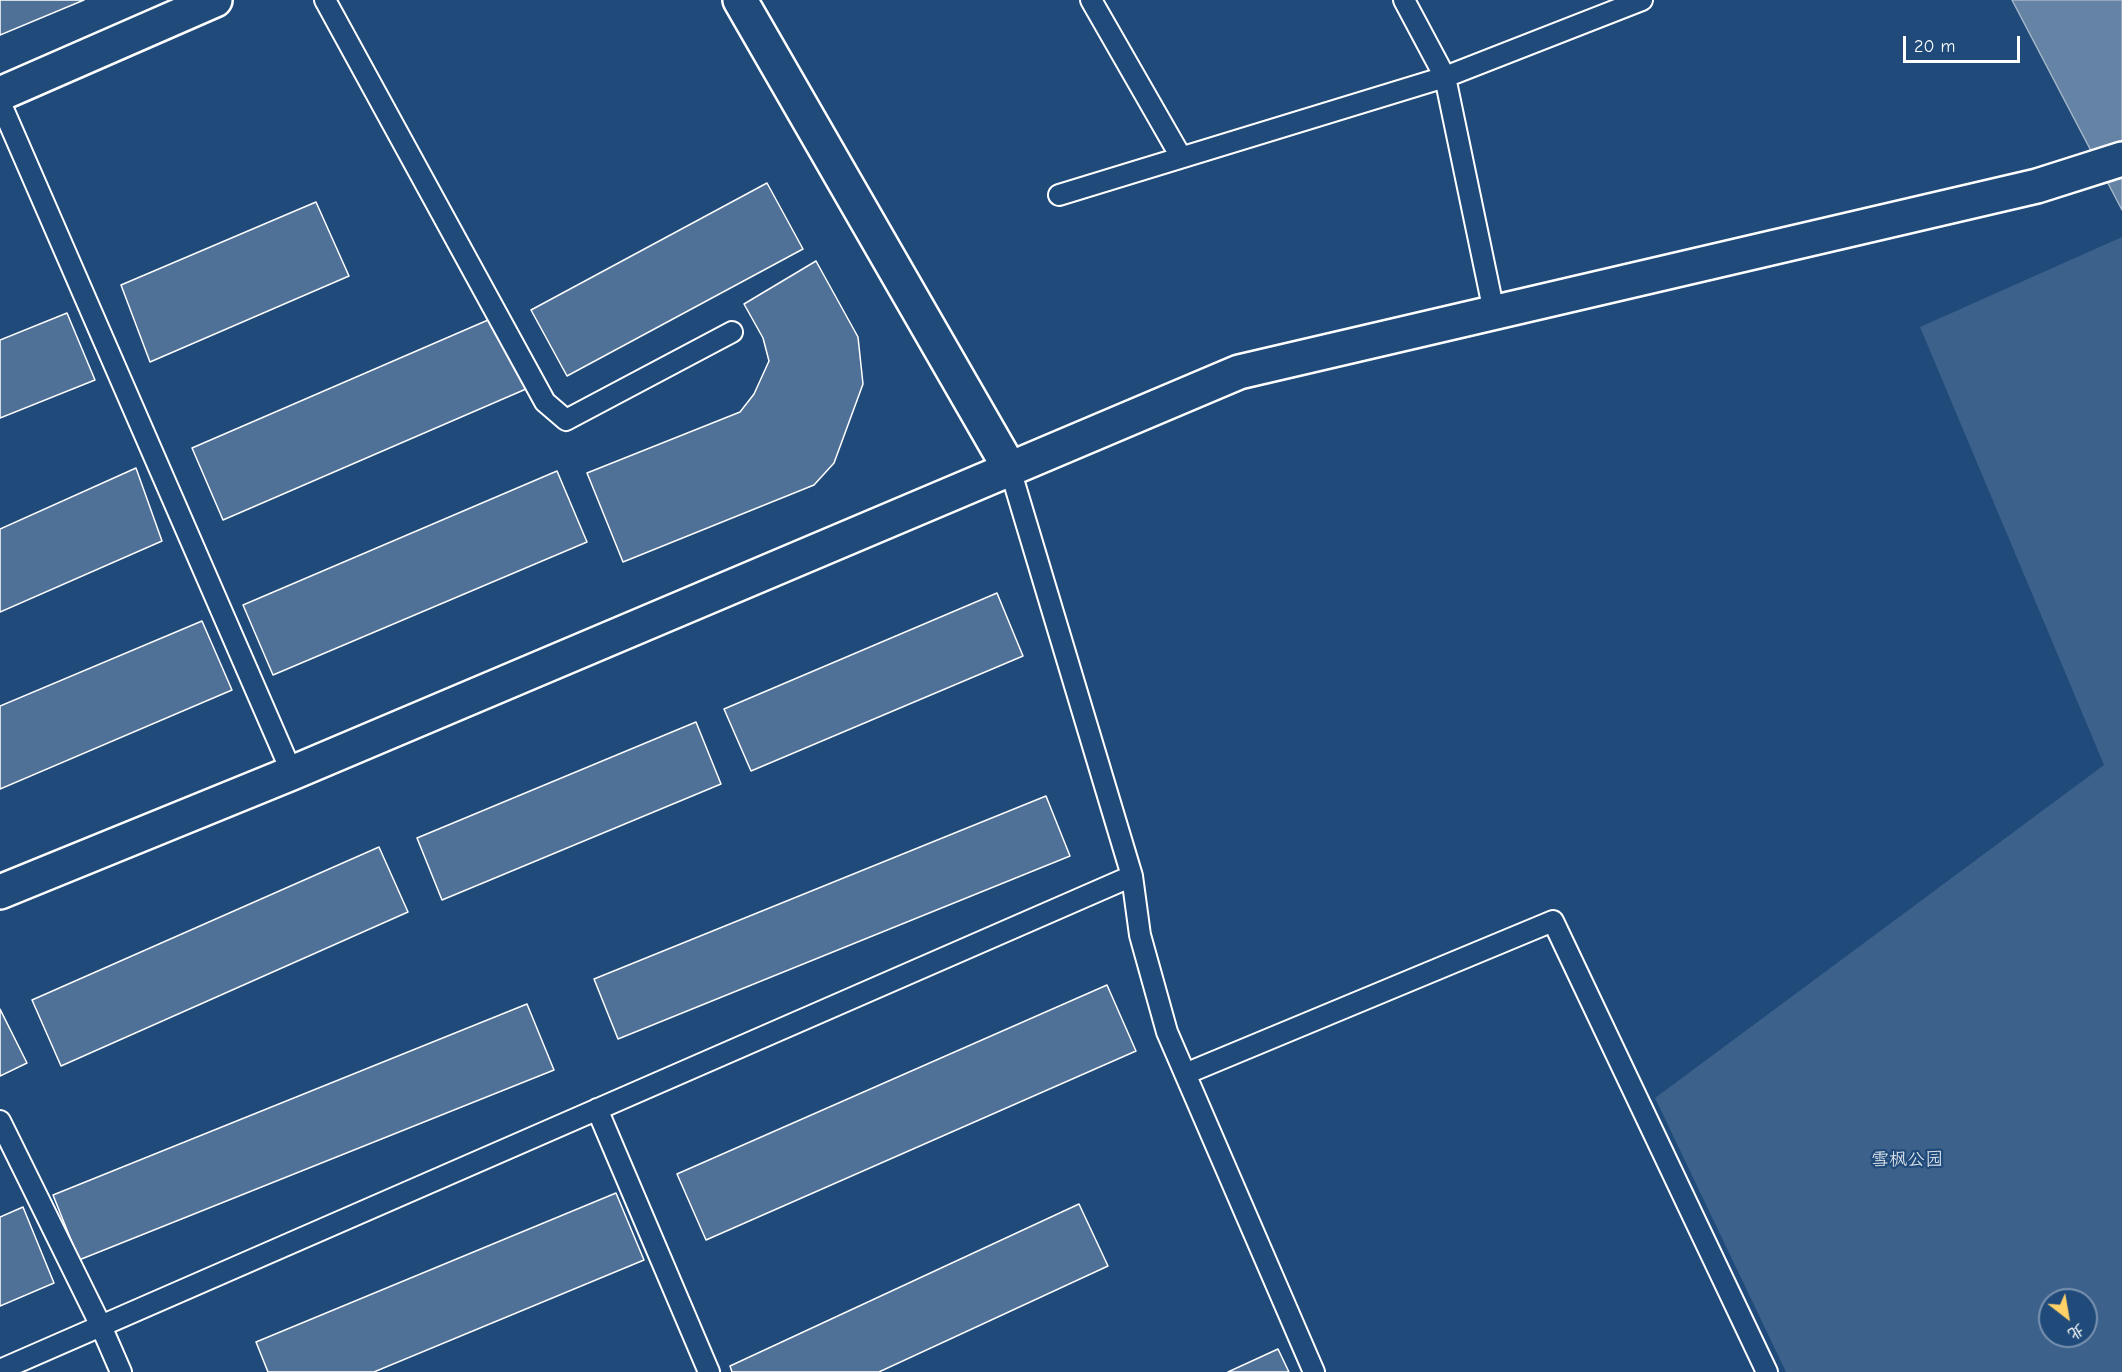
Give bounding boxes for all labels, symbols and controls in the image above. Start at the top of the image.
scale bar [1906,24,2023,62]
text: 20 m [1914,36,1955,57]
park label: 雪枫公园 [1871,1149,1943,1171]
north arrow [2038,1288,2098,1348]
text: 北 [2065,1320,2088,1344]

